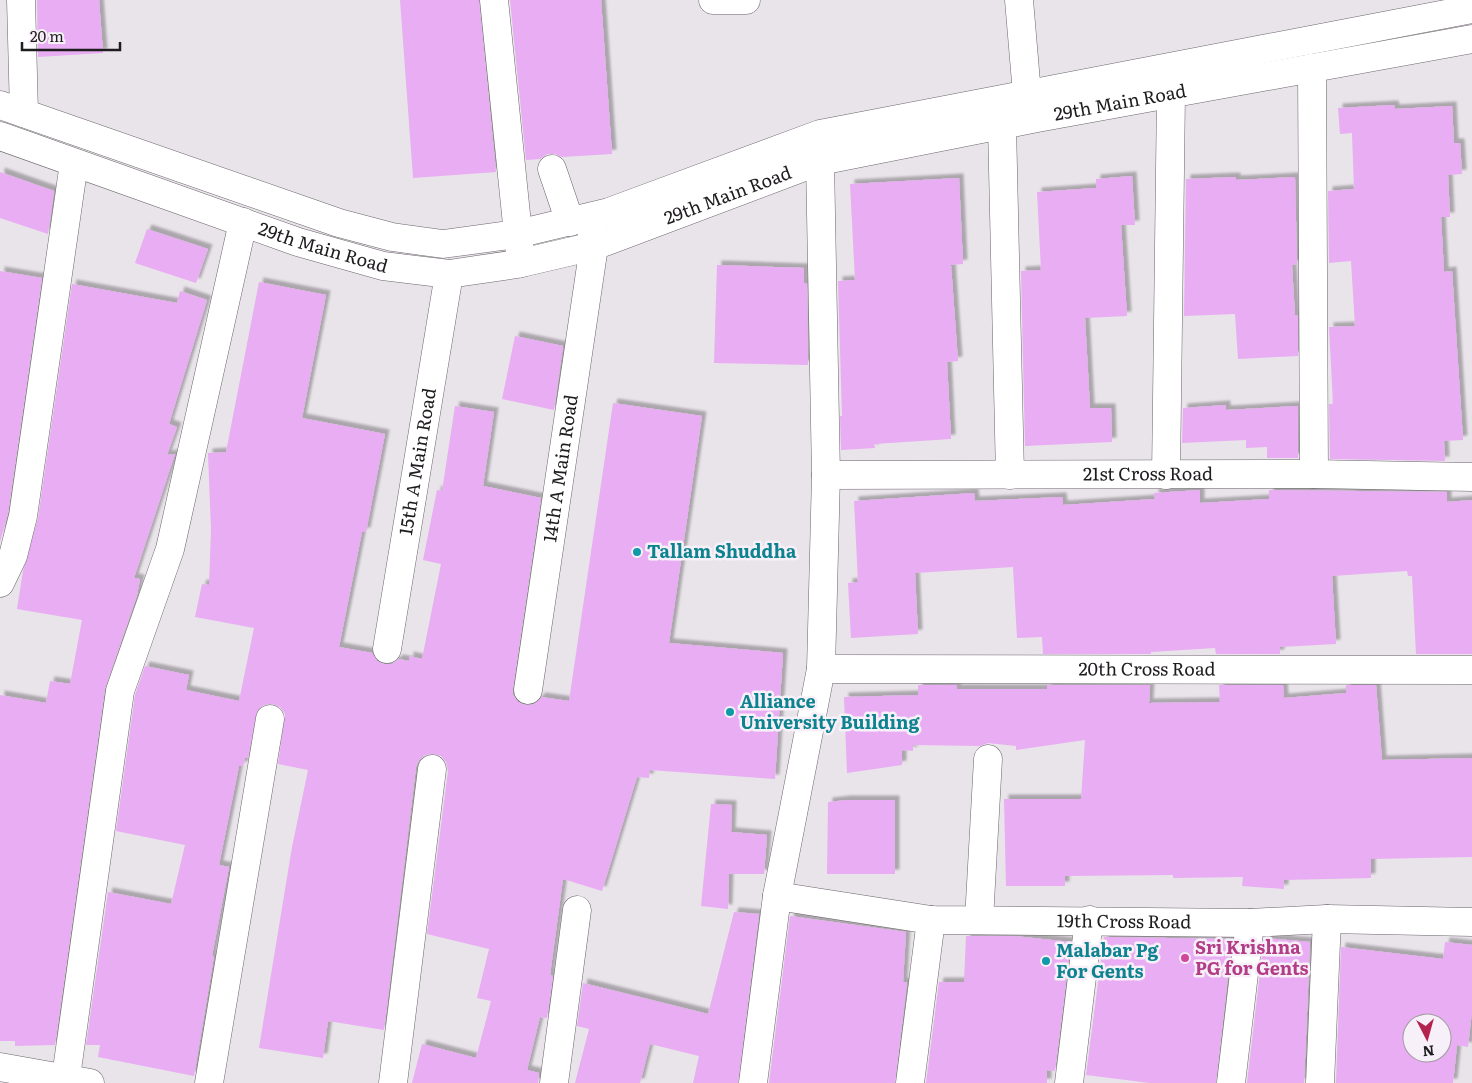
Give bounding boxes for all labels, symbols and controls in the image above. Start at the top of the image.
scale bar [22,20,120,52]
text: 20 m [30,24,64,47]
street label: 29th Main Road [1051,76,1188,127]
street label: 29th Main Road [660,158,795,230]
street label: 29th Main Road [255,214,391,279]
street label: 15th A Main Road [391,386,442,537]
street label: 14th A Main Road [535,393,584,544]
street label: 21st Cross Road [1083,459,1213,486]
place label: Tallam Shuddha [647,537,797,564]
marker: Tallam Shuddha [631,546,643,558]
street label: 20th Cross Road [1078,654,1216,682]
place label: Alliance University Building [740,687,921,735]
marker: Alliance University Building [724,706,736,718]
street label: 19th Cross Road [1057,906,1191,934]
place label: Sri Krishna PG for Gents [1195,933,1309,981]
place label: Malabar Pg For Gents [1056,936,1159,984]
marker: Sri Krishna PG for Gents [1179,952,1191,964]
marker: Malabar Pg For Gents [1040,955,1052,967]
north arrow [1402,1013,1452,1063]
text: N [1421,1041,1435,1063]

